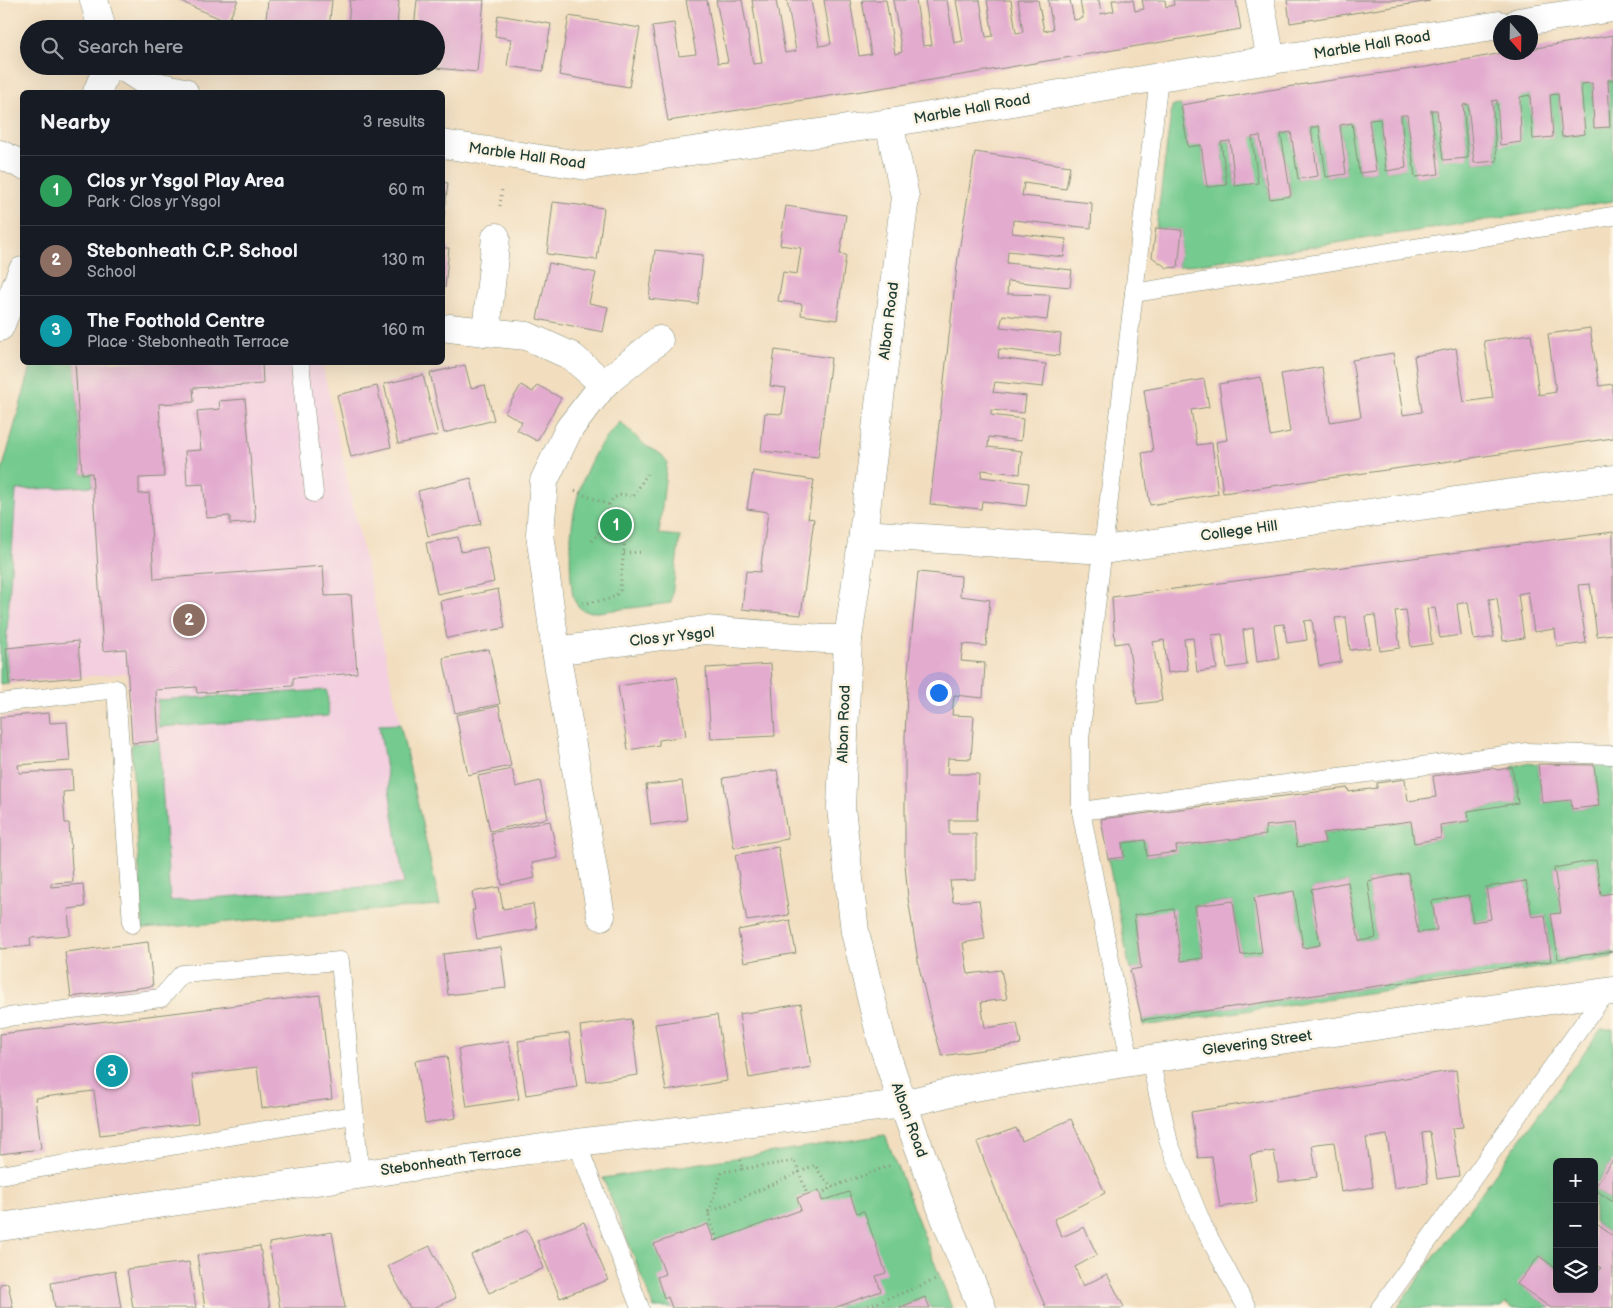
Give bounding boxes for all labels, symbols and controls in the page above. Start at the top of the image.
north arrow [1493,15,1538,60]
search box [20,20,445,75]
street label: Marble Hall Road [1312,26,1432,64]
icon: search [38,34,66,62]
text: Search here [78,36,183,59]
street label: Marble Hall Road [912,89,1032,129]
text: Nearby [40,110,110,135]
text: 3 results [363,113,425,132]
street label: Marble Hall Road [467,138,587,174]
text: Clos yr Ysgol Play Area [87,170,285,193]
text: 1 [53,181,59,200]
text: 60 m [388,181,425,200]
text: Park · Clos yr Ysgol [87,193,221,212]
text: Stebonheath C.P. School [87,240,298,263]
text: 2 [51,251,61,270]
text: 130 m [382,251,425,270]
text: School [87,263,136,282]
street label: Alban Road [875,281,903,361]
text: The Foothold Centre [87,310,265,333]
text: 3 [51,321,61,340]
text: 160 m [382,321,425,340]
text: Place · Stebonheath Terrace [87,333,289,352]
pin: 1 [600,506,632,544]
street label: College Hill [1199,516,1279,546]
pin: 2 [173,601,205,639]
street label: Clos yr Ysgol [629,623,715,651]
your location [926,680,952,706]
street label: Alban Road [833,685,855,763]
street label: Glevering Street [1201,1026,1313,1060]
pin: 3 [96,1052,128,1090]
street label: Alban Road [887,1080,931,1160]
street label: Stebonheath Terrace [379,1142,523,1180]
map controls [1553,1158,1598,1293]
button: + [1553,1158,1598,1203]
button: − [1553,1203,1598,1248]
button: layers [1553,1248,1598,1293]

